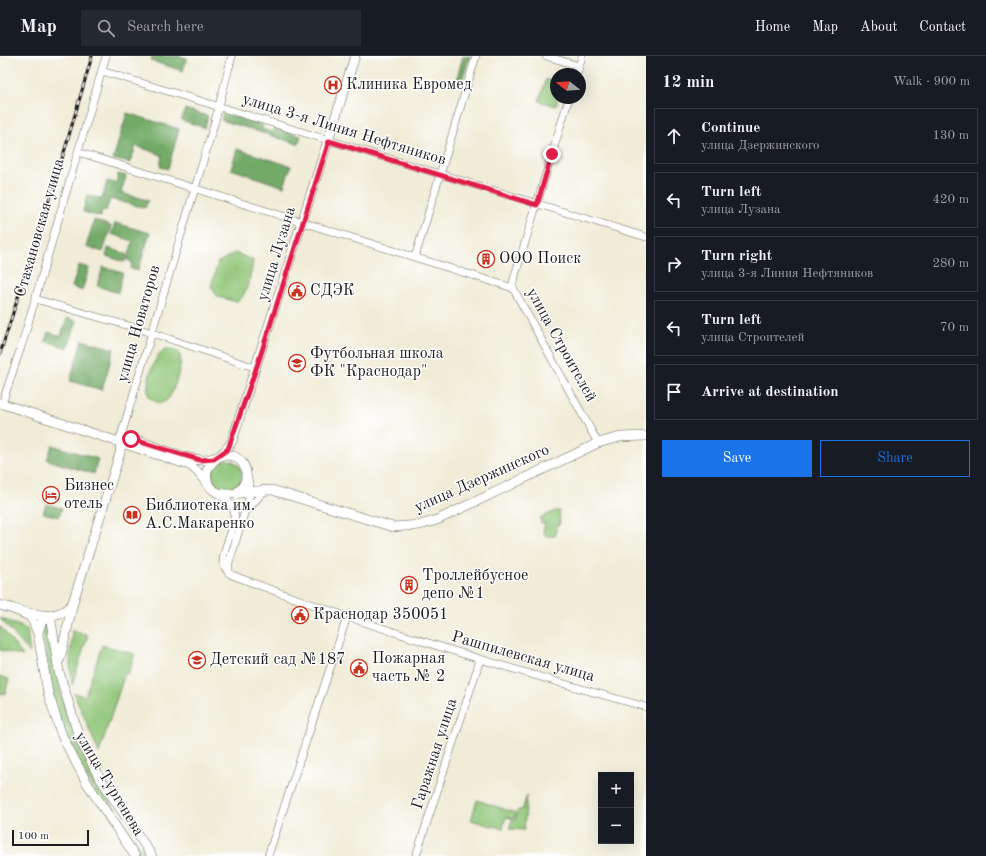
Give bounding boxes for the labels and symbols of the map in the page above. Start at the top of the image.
north arrow [550,68,586,104]
hospital icon: Клиника Евромед [323,75,343,95]
place label: Клиника Евромед [346,77,472,93]
street label: улица 3-я Линия Нефтяников [240,91,448,169]
route end [543,145,561,163]
street label: Стахановская улица [13,157,67,299]
street label: улица Лузана [255,205,299,303]
building icon: ООО Поиск [476,249,496,269]
place label: ООО Поиск [499,251,581,267]
street label: улица Новаторов [115,264,163,384]
public building icon: СДЭК [287,281,307,301]
place label: СДЭК [310,283,355,299]
street label: улица Строителей [523,285,599,405]
place label: Футбольная школа ФК "Краснодар" [310,346,444,380]
school or university icon: Футбольная школа ФК "Краснодар" [287,353,307,373]
route start [122,430,140,448]
street label: улица Дзержинского [412,442,552,516]
place label: Бизнес отель [64,478,114,512]
hotel icon: Бизнес отель [41,485,61,505]
place label: Библиотека им. А.С.Макаренко [145,498,255,532]
library icon: Библиотека им. А.С.Макаренко [122,505,142,525]
place label: Троллейбусное депо №1 [422,568,528,602]
building icon: Троллейбусное депо №1 [399,575,419,595]
public building icon: Краснодар 350051 [290,605,310,625]
place label: Краснодар 350051 [313,607,448,623]
street label: Рашпилевская улица [450,629,596,685]
school or university icon: Детский сад №187 [187,650,207,670]
place label: Пожарная часть № 2 [372,651,445,685]
place label: Детский сад №187 [210,652,346,668]
public building icon: Пожарная часть № 2 [349,658,369,678]
street label: Гаражная улица [410,697,460,811]
street label: улица Тургенева [72,729,147,839]
scale bar [12,828,89,847]

